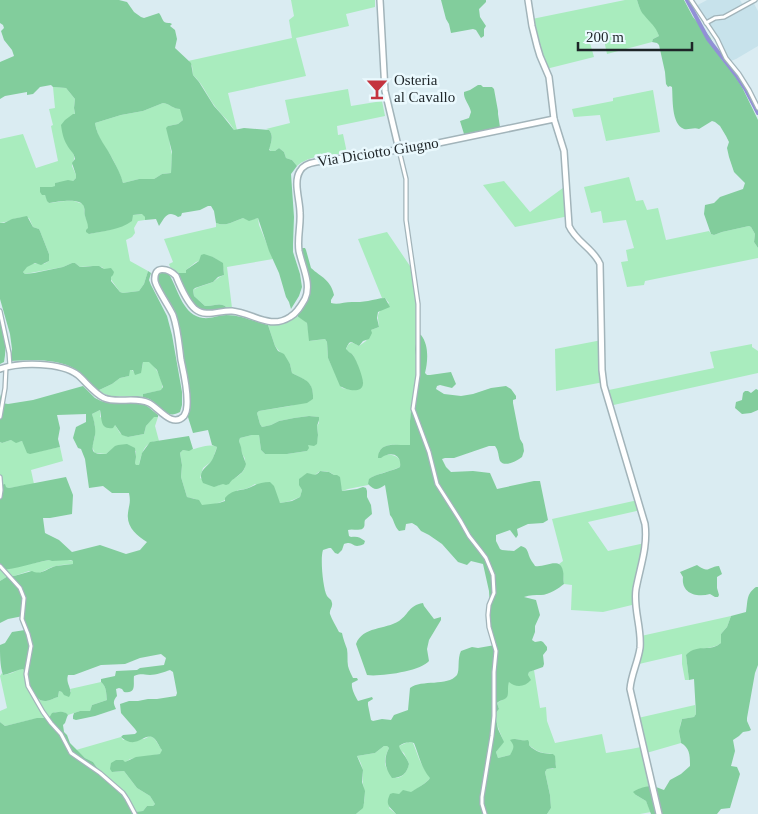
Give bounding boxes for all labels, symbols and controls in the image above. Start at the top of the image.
scale bar [578,20,692,52]
text: 200 m [586,29,624,45]
place label: Osteria al Cavallo [394,72,455,105]
bar icon: Osteria al Cavallo [364,76,390,102]
street label: Via Diciotto Giugno [316,135,440,169]

